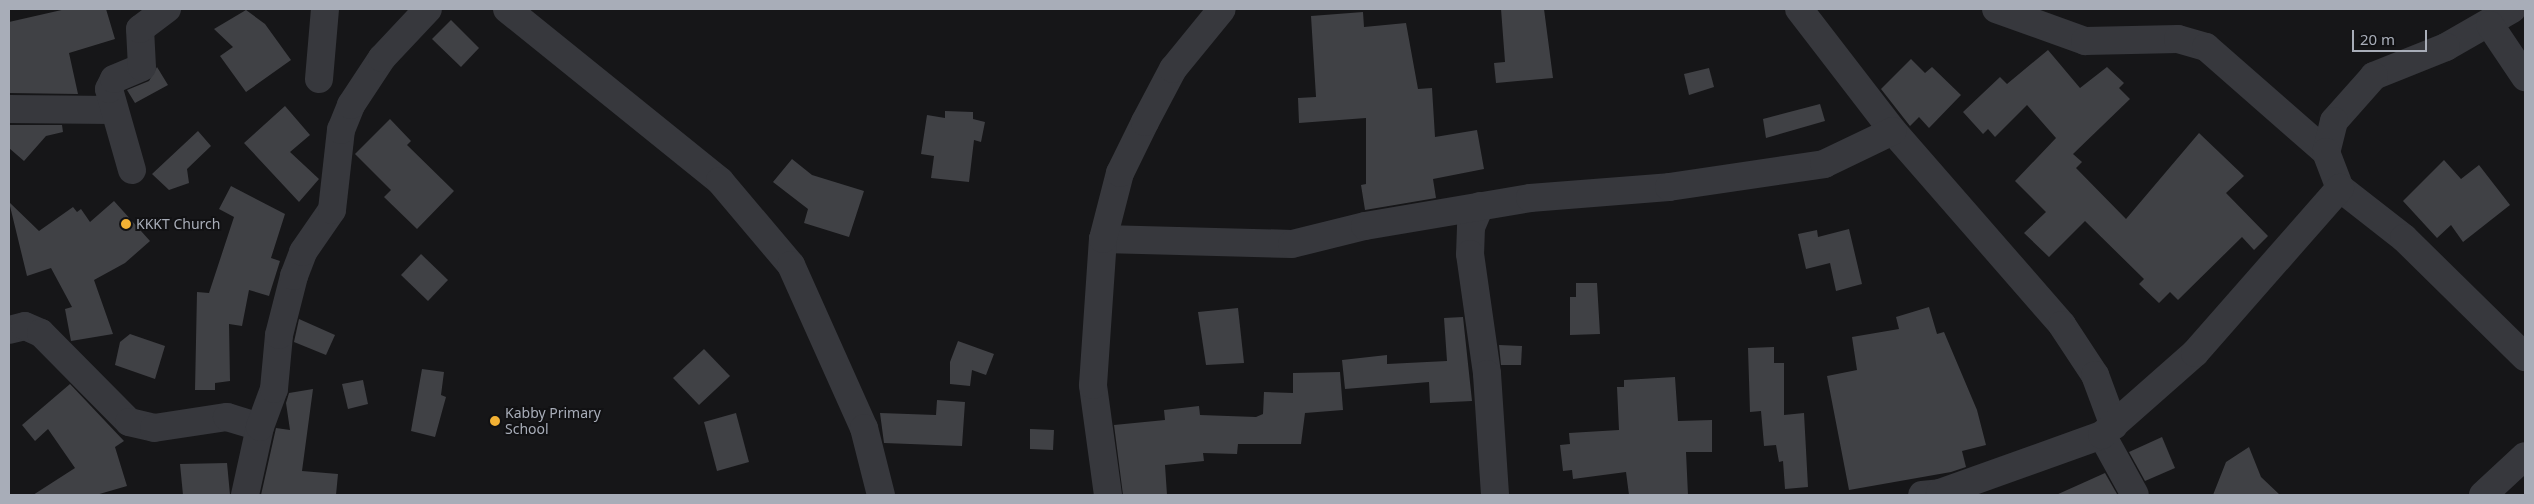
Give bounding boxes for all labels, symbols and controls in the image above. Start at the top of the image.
scale bar [2354,20,2429,52]
text: 20 m [2360,29,2395,49]
place label: KKKT Church [136,216,220,232]
marker: KKKT Church [120,218,132,230]
place label: Kabby Primary School [505,405,601,438]
marker: Kabby Primary School [489,415,501,427]

